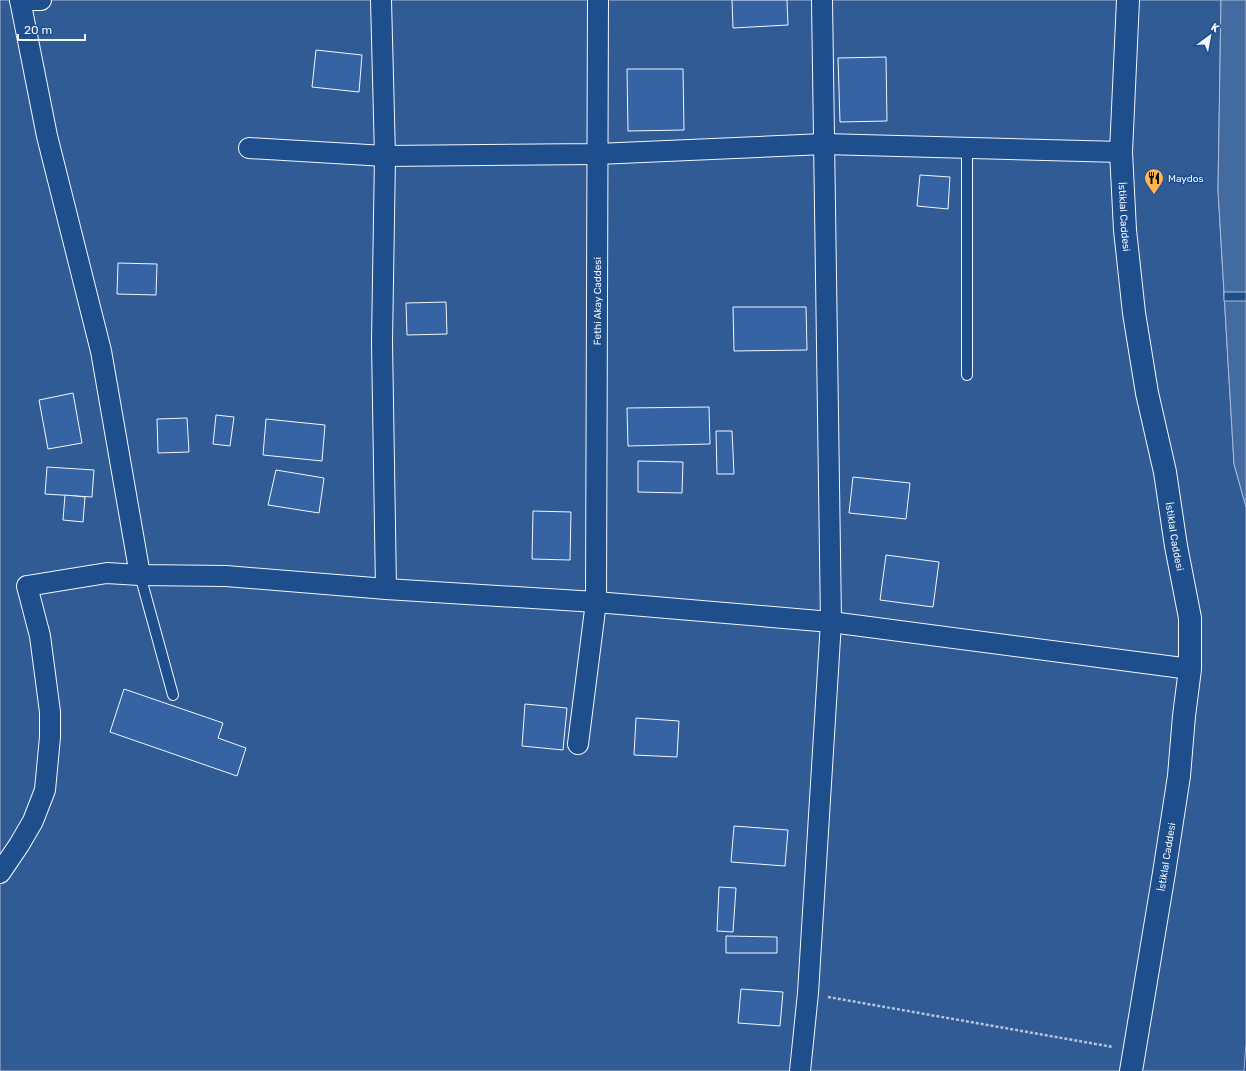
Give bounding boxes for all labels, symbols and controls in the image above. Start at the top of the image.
scale bar [18,16,85,42]
north arrow [1190,16,1230,56]
text: K [1208,20,1222,36]
text: 20 m [24,23,52,37]
restaurant icon: Maydos [1143,167,1165,195]
place label: Maydos [1168,173,1203,185]
street label: İstiklal Caddesi [1116,182,1132,252]
street label: Fethi Akay Caddesi [592,257,604,345]
street label: İstiklal Caddesi [1163,501,1186,572]
street label: İstiklal Caddesi [1156,822,1178,892]

